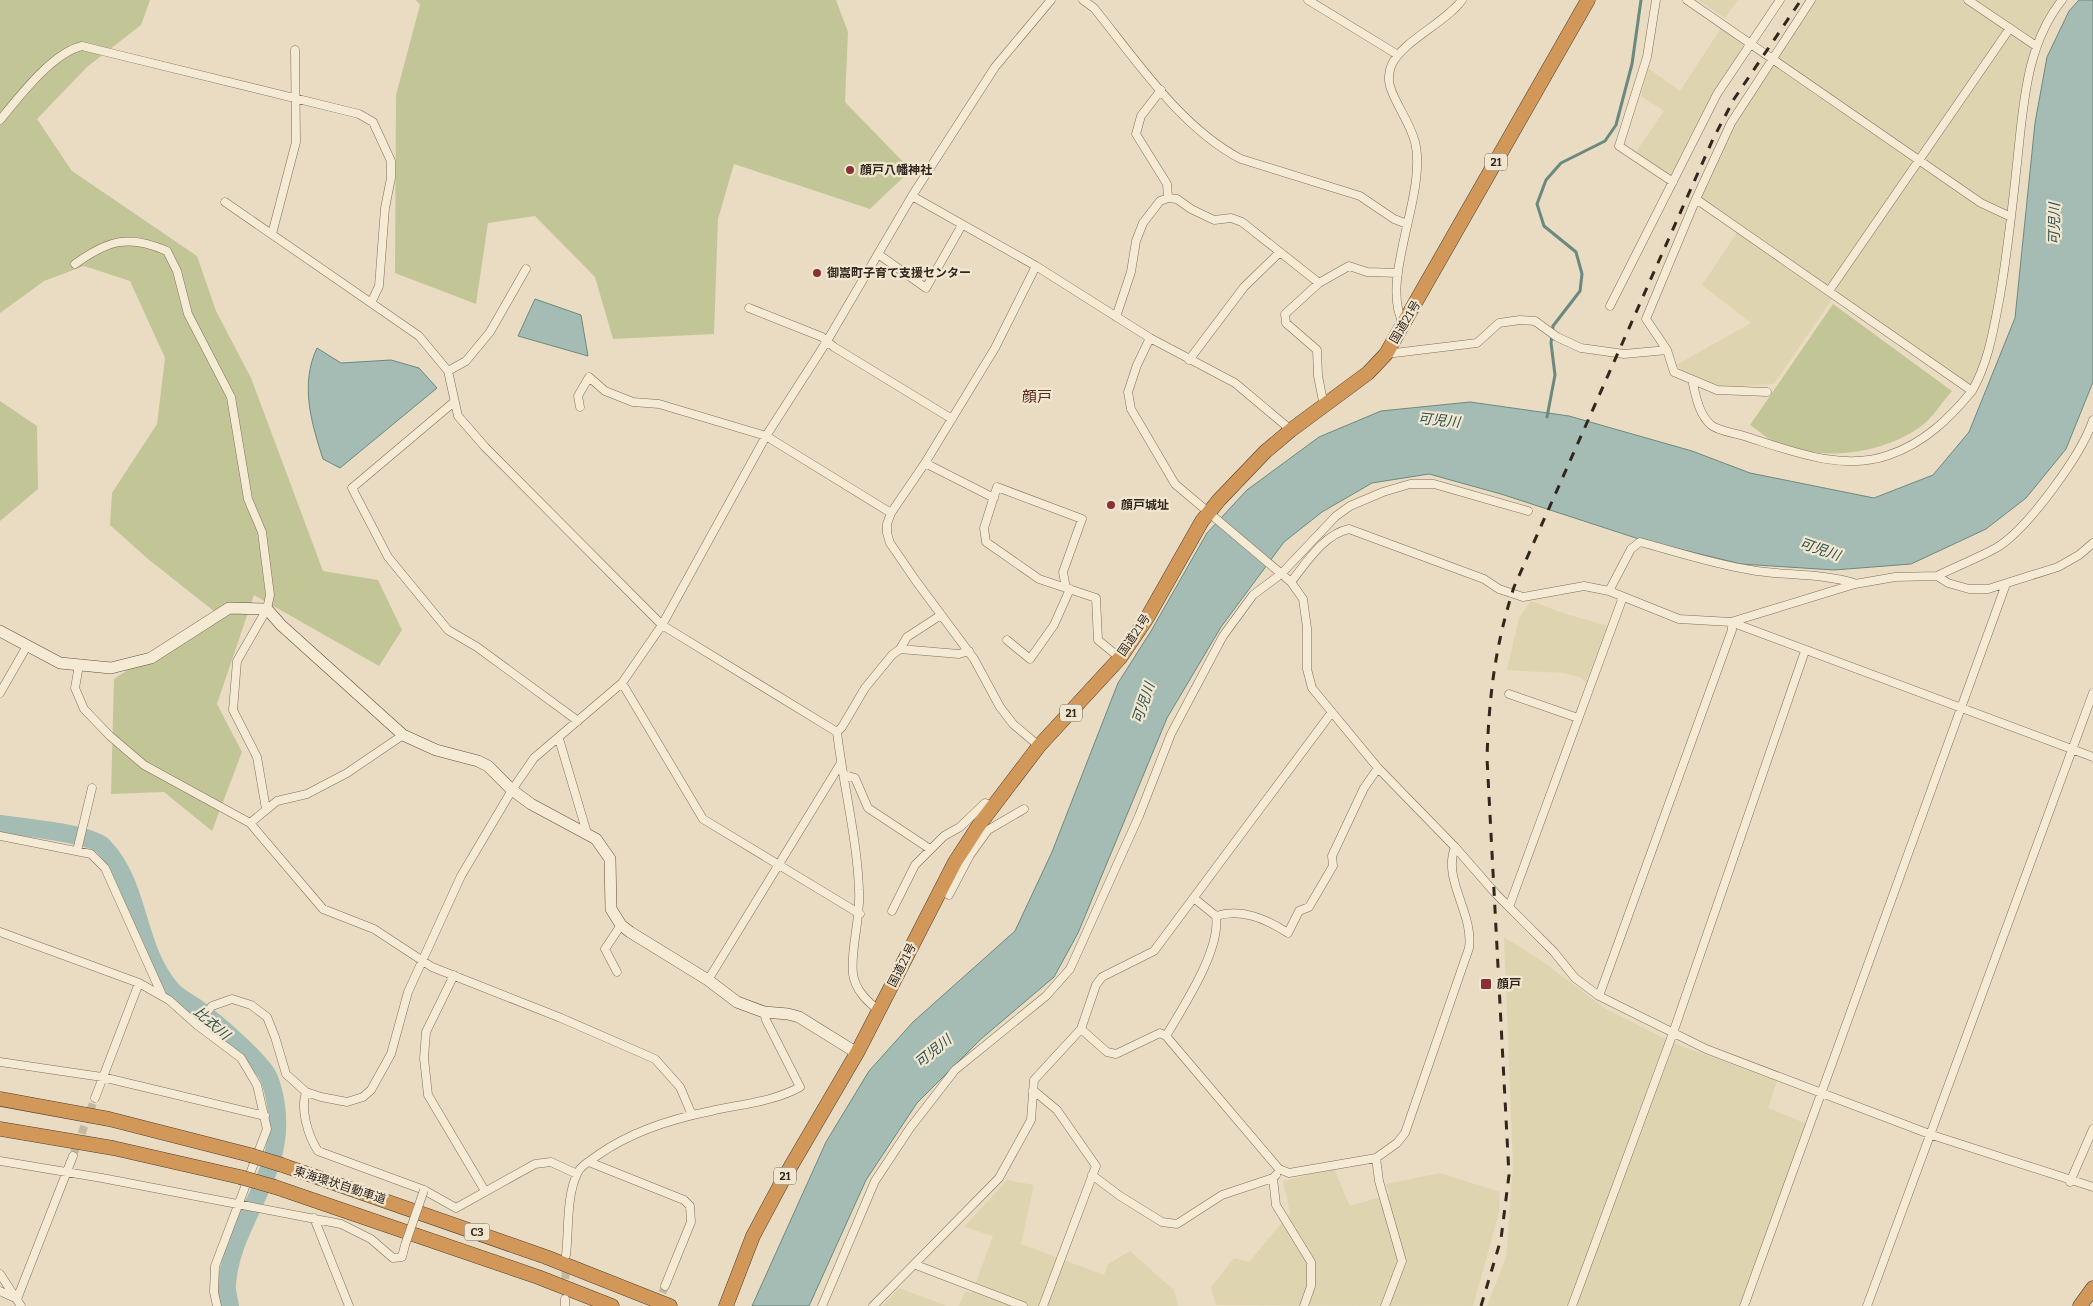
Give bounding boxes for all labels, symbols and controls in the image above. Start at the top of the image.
road number: 21 [1485,154,1507,170]
place label: 顔戸八幡神社 [860,163,932,177]
marker: 顔戸八幡神社 [844,164,856,176]
water label: 可児川 [2046,201,2063,245]
place label: 御嵩町子育て支援センター [827,266,971,280]
marker: 御嵩町子育て支援センター [811,267,823,279]
street label: 国道21号 [1387,298,1423,346]
district label: 顔戸 [1022,388,1052,406]
water label: 可児川 [1417,410,1463,431]
place label: 顔戸城址 [1121,498,1169,512]
marker: 顔戸城址 [1105,499,1117,511]
water label: 可児川 [1797,535,1844,565]
street label: 国道21号 [1115,611,1153,659]
water label: 可児川 [1129,679,1159,726]
road number: 21 [1060,704,1082,721]
street label: 国道21号 [885,941,919,989]
marker: 顔戸 [1479,977,1493,991]
place label: 顔戸 [1497,977,1521,991]
water label: 比衣川 [190,1003,235,1045]
water label: 可児川 [912,1030,957,1071]
street label: 東海環状自動車道 [292,1164,388,1206]
road number: 21 [774,1168,796,1184]
road number: C3 [464,1224,490,1240]

